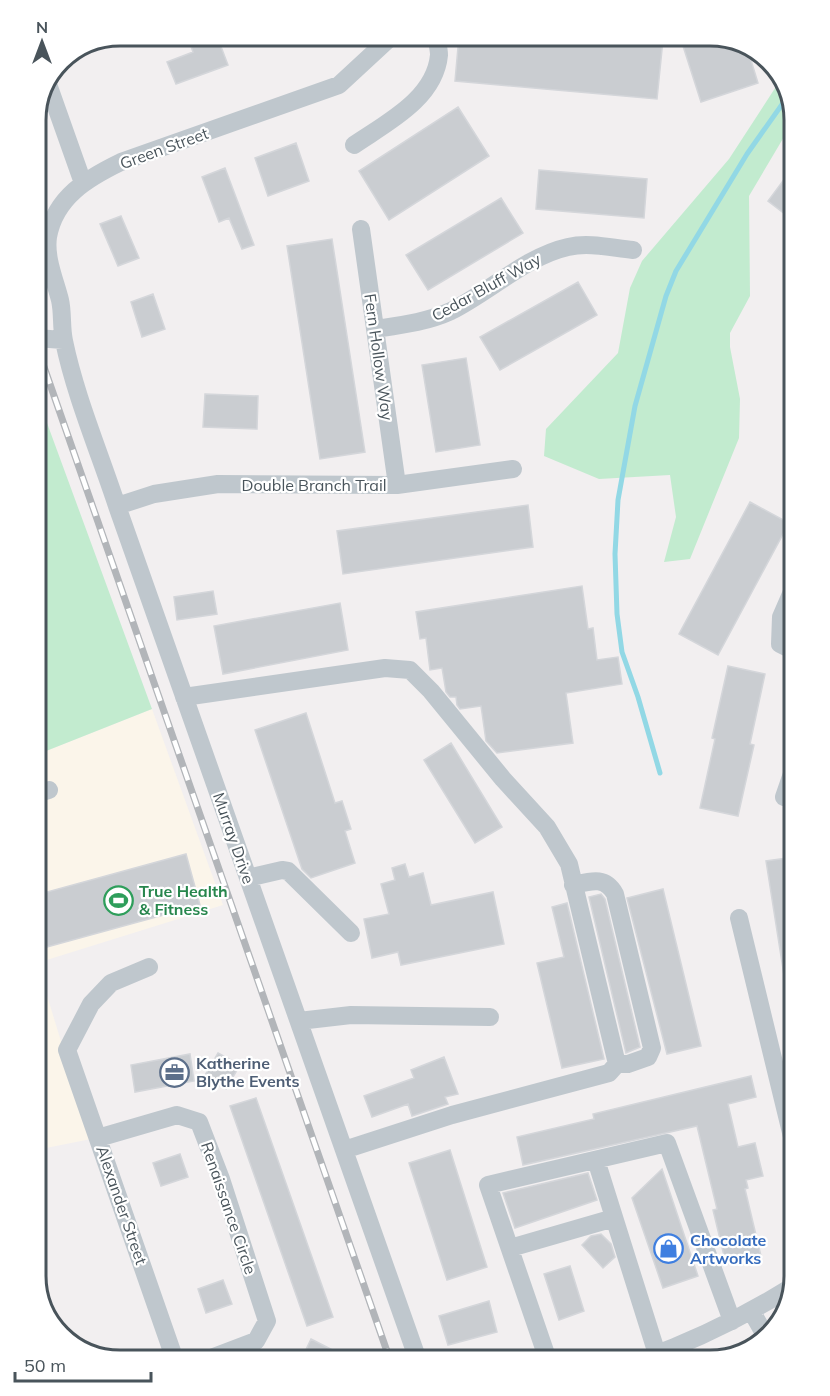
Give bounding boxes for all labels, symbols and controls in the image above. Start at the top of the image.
north arrow [12,12,72,72]
text: N [36,17,48,37]
street label: Green Street [117,123,211,173]
street label: Cedar Bluff Way [428,248,545,325]
street label: Fern Hollow Way [360,292,398,422]
street label: Double Branch Trail [241,475,387,495]
street label: Murray Drive [209,790,259,886]
place label: True Health & Fitness [139,881,228,919]
sports icon: True Health & Fitness [102,884,134,916]
place label: Katherine Blythe Events [196,1053,299,1091]
office icon: Katherine Blythe Events [159,1056,191,1088]
street label: Renaissance Circle [197,1139,261,1277]
street label: Alexander Street [92,1143,152,1267]
place label: Chocolate Artworks [690,1230,767,1268]
shop icon: Chocolate Artworks [653,1233,685,1265]
scale bar [15,1345,152,1383]
text: 50 m [24,1354,66,1377]

